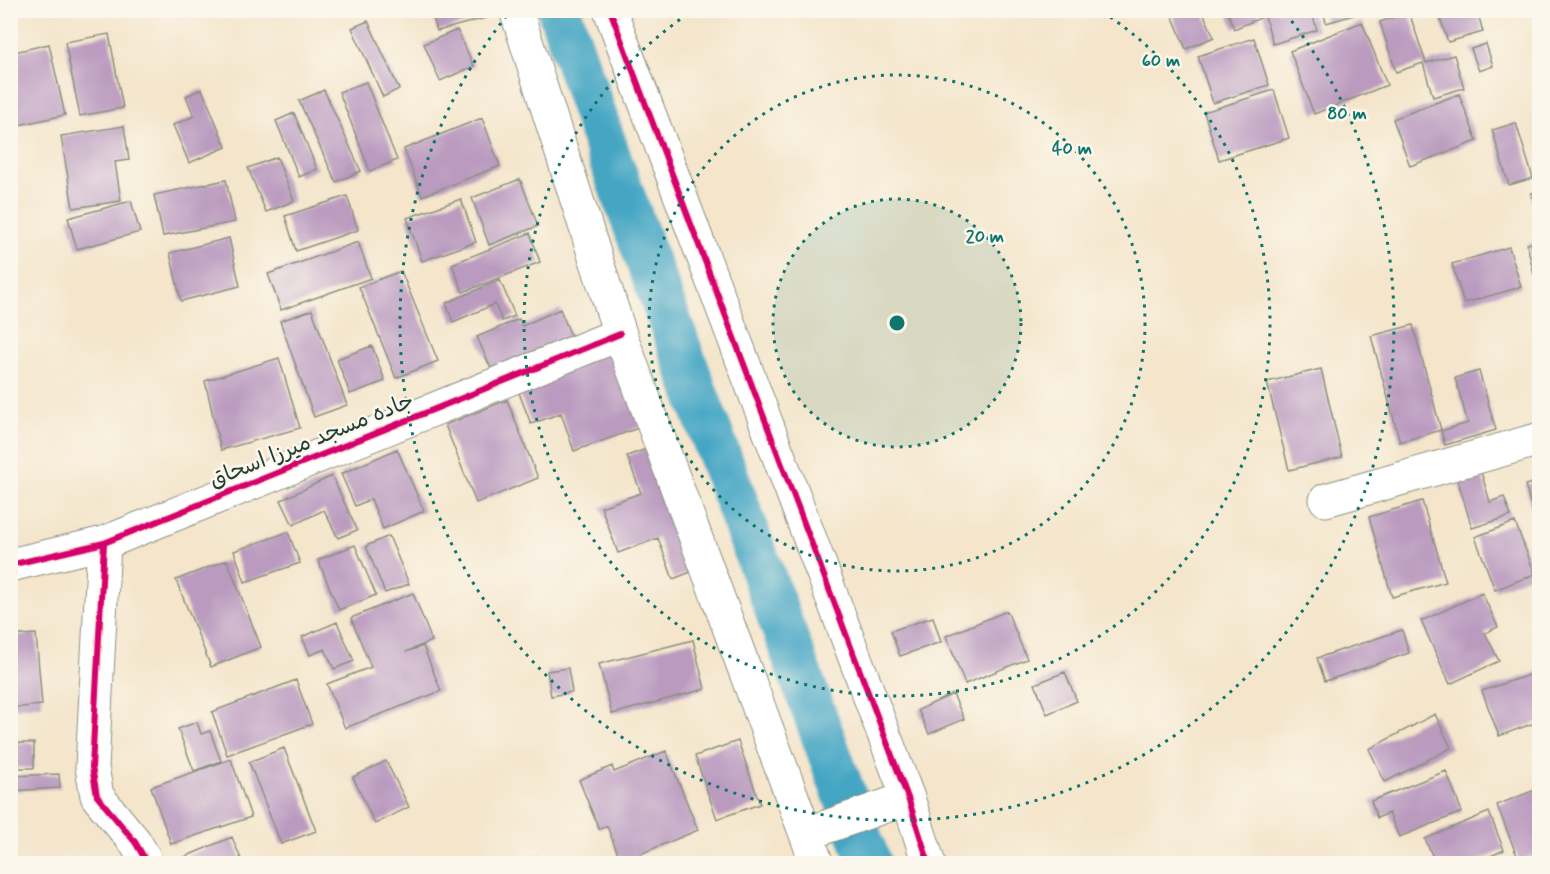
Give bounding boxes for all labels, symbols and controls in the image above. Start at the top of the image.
text: 60 m [1142,49,1180,73]
text: 80 m [1327,102,1367,126]
text: 40 m [1052,137,1092,161]
text: 20 m [966,225,1004,249]
centre of rings [887,313,907,333]
street label: جاده مسجد ميرزا اسحاق [205,387,418,495]

